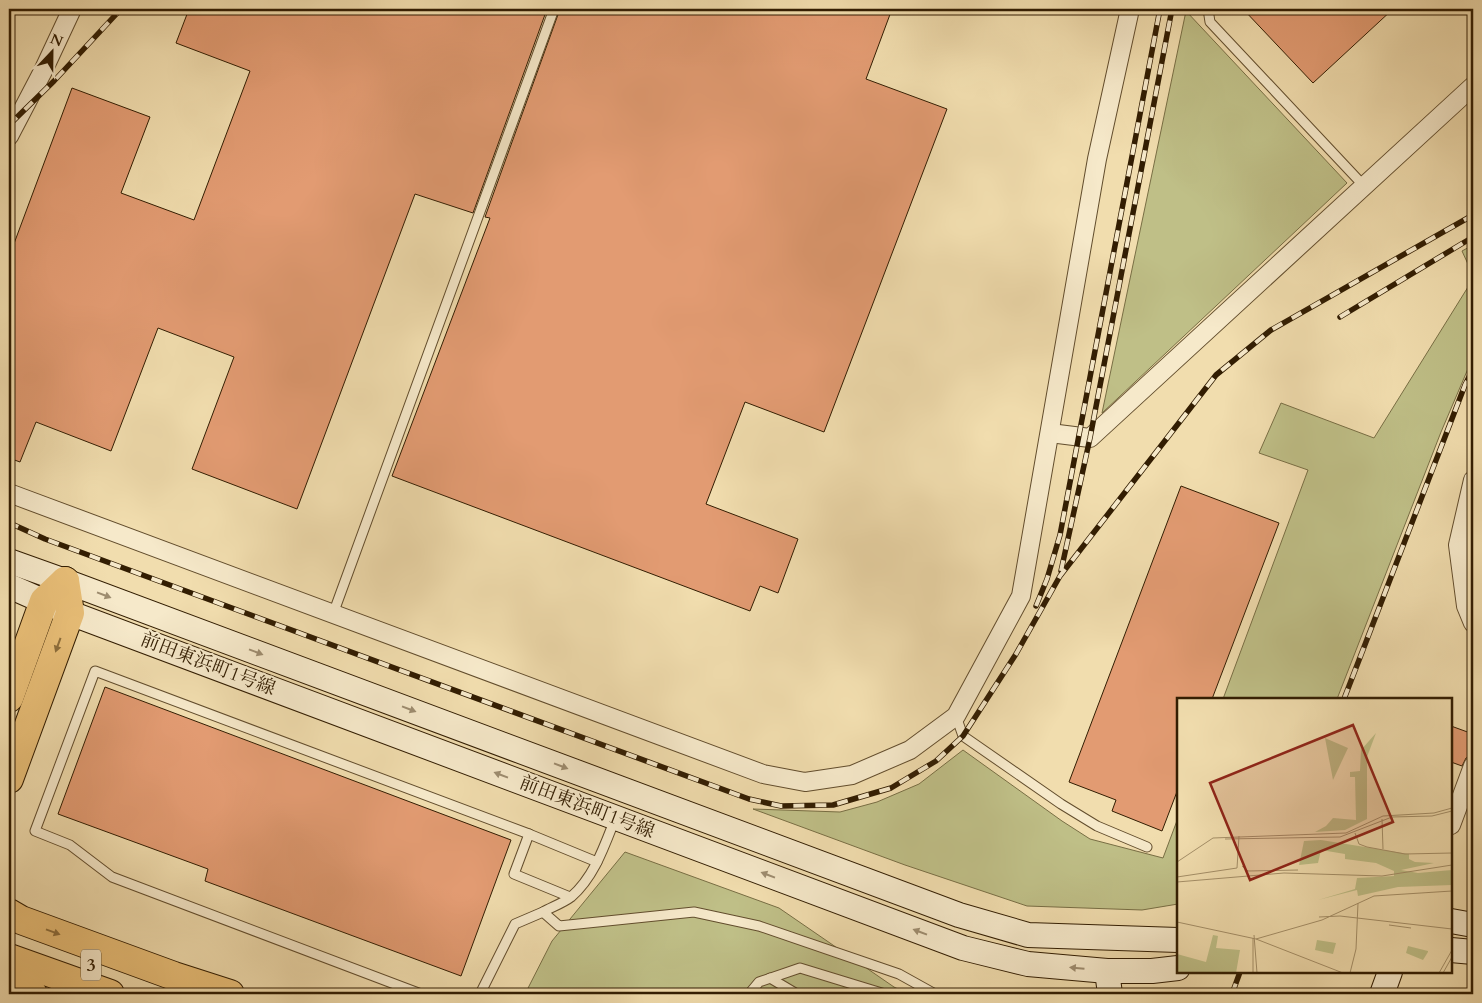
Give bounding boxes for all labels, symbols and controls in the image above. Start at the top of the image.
north arrow [28,28,78,78]
text: N [47,29,66,51]
one-way arrow [97,591,112,599]
street label: 前田東浜町1号線 [137,626,279,702]
one-way arrow [54,637,61,652]
one-way arrow [249,649,264,656]
inset map [1177,698,1452,973]
one-way arrow [401,706,416,713]
one-way arrow [553,763,568,770]
street label: 前田東浜町1号線 [516,769,658,845]
one-way arrow [493,771,508,779]
one-way arrow [760,871,775,879]
one-way arrow [912,928,927,936]
one-way arrow [46,929,61,936]
road number: 3 [81,950,101,980]
one-way arrow [1069,964,1085,972]

